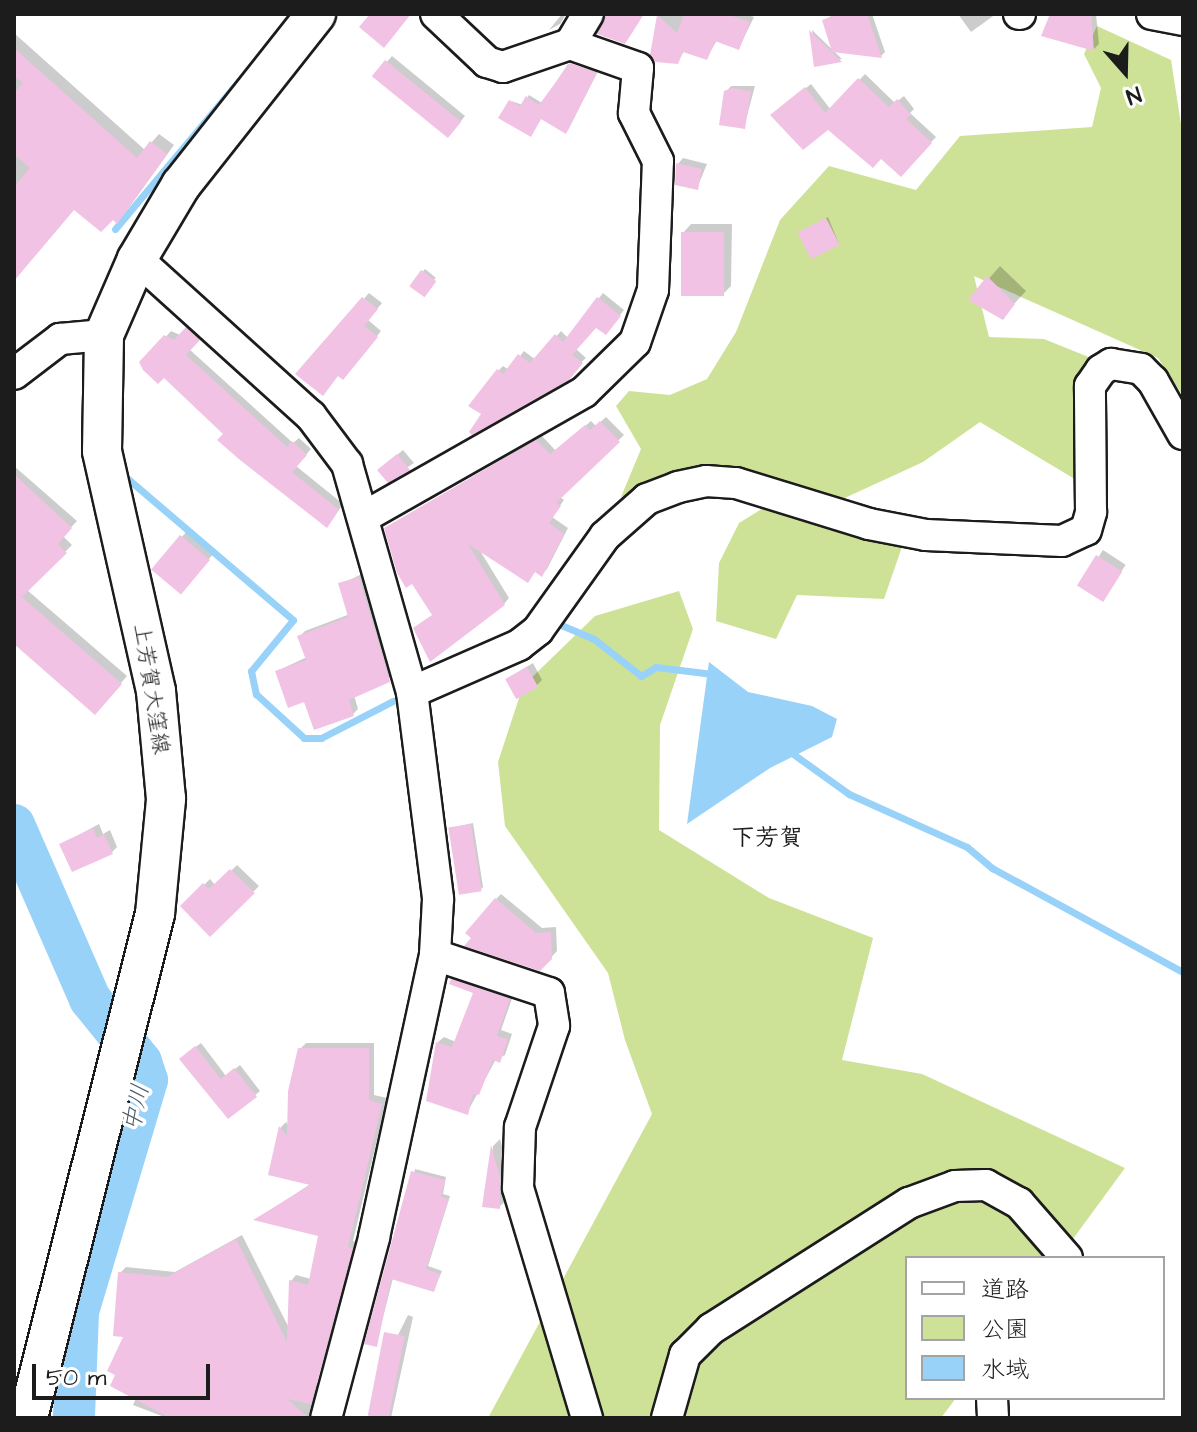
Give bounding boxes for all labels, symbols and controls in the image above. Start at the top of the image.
north arrow [1085,32,1165,112]
text: N [1122,78,1145,112]
street label: 上芳賀大窪線 [128,622,174,756]
district label: 下芳賀 [731,825,803,853]
water label: 中川 [118,1081,156,1135]
legend [905,1256,1165,1400]
text: 道路 [981,1273,1029,1307]
text: 公園 [981,1313,1029,1347]
scale bar [36,1348,214,1398]
text: 水域 [981,1353,1029,1387]
text: 50 m [46,1361,106,1395]

